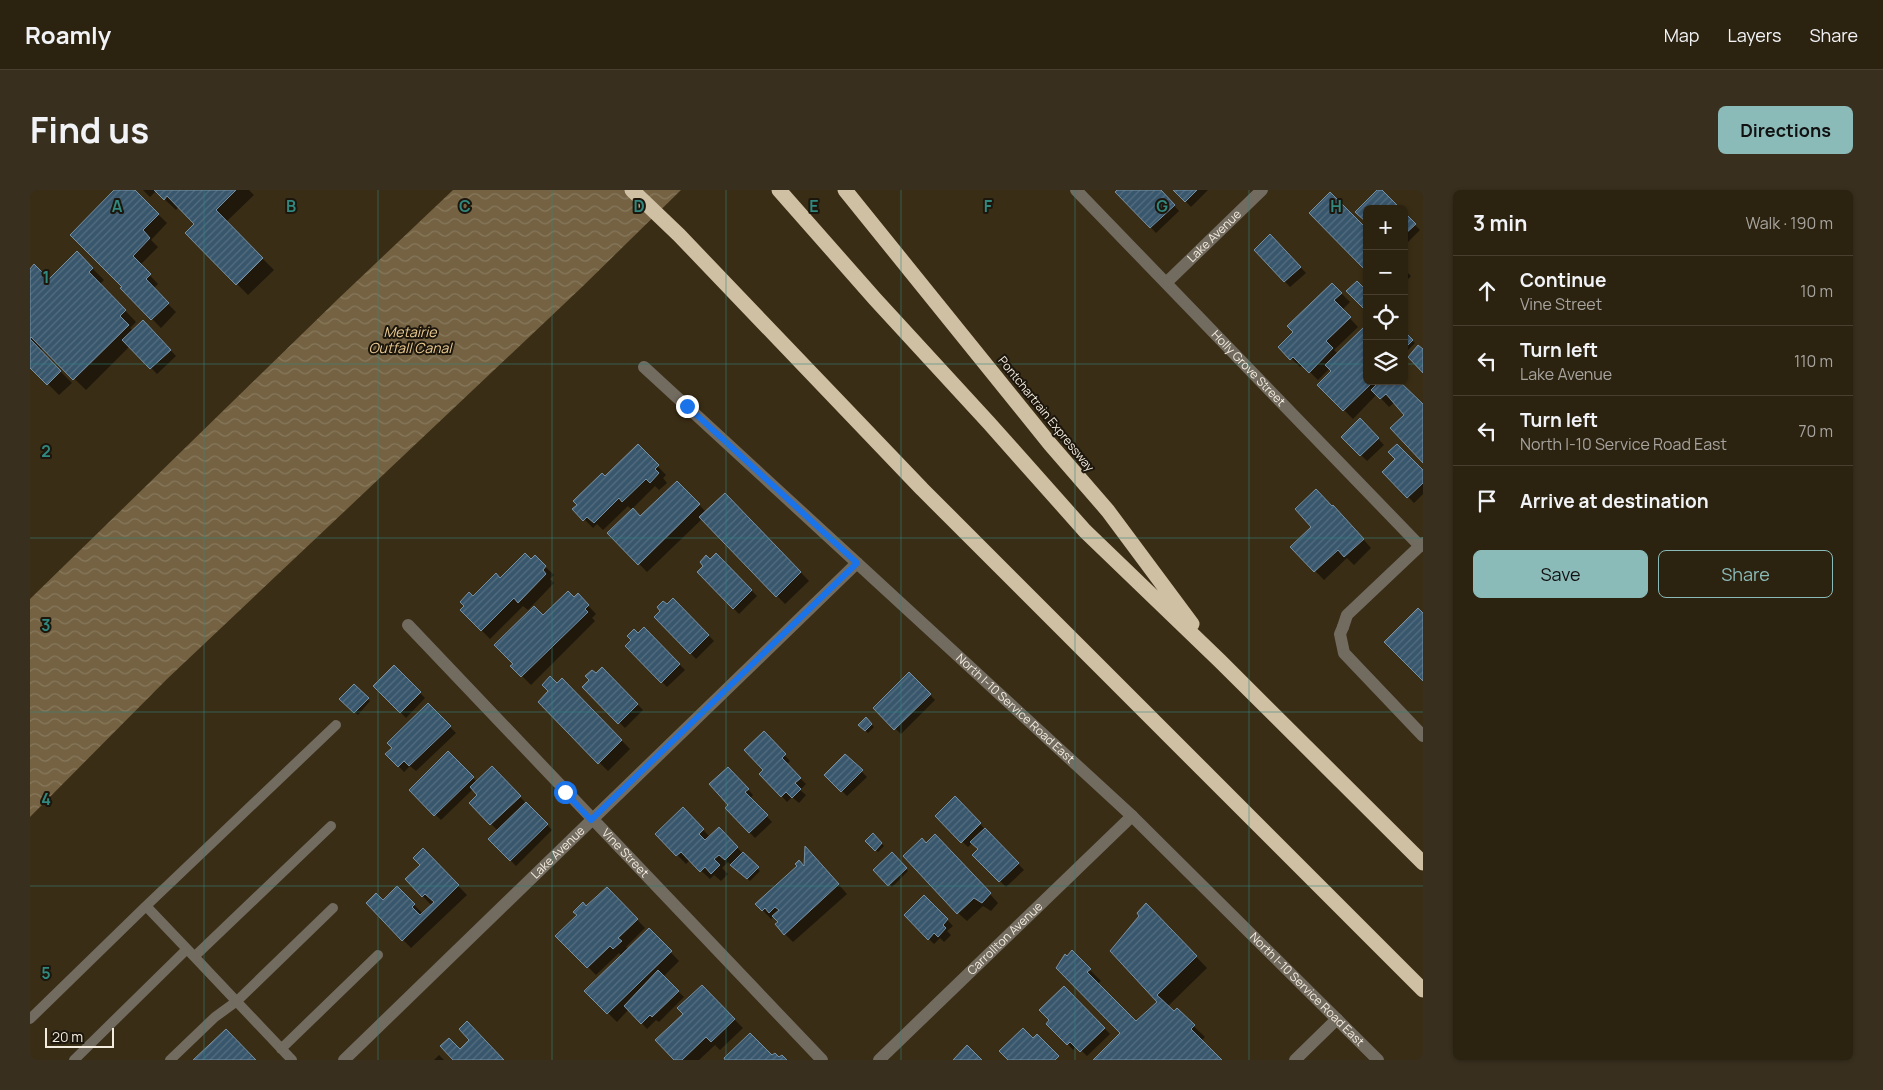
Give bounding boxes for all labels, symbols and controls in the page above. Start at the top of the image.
text: Roamly [25,18,111,51]
text: Map [1664,23,1699,47]
text: Layers [1727,23,1781,47]
text: Share [1809,23,1858,47]
text: Find us [30,106,149,154]
button: Directions [1718,106,1853,154]
text: A [112,195,123,217]
text: B [286,195,296,217]
text: C [459,195,471,217]
text: D [633,195,645,217]
text: E [809,195,819,217]
text: F [984,195,993,217]
text: G [1156,195,1168,217]
text: H [1330,195,1342,217]
map controls [1363,205,1408,385]
button: + [1363,205,1408,250]
street label: Lake Avenue [1183,206,1245,266]
text: 3 min [1473,209,1527,237]
text: Walk · 190 m [1745,212,1833,234]
button: − [1363,250,1408,295]
text: 1 [42,266,50,288]
text: Continue [1520,267,1606,293]
icon: ahead [1473,277,1501,305]
text: 10 m [1800,280,1833,302]
text: Vine Street [1520,293,1602,315]
button: locate [1363,295,1408,340]
water label: Metairie Outfall Canal [368,322,453,357]
street label: Holly Grove Street [1208,326,1290,410]
text: Turn left [1520,337,1598,363]
button: layers [1363,340,1408,385]
icon: left [1473,347,1501,375]
text: 110 m [1794,350,1833,372]
street label: Pontchartrain Expressway [994,352,1099,475]
text: Lake Avenue [1520,363,1612,385]
route end [676,395,699,418]
text: Turn left [1520,407,1598,433]
icon: left [1473,417,1501,445]
text: 70 m [1798,420,1833,442]
text: North I-10 Service Road East [1520,433,1727,455]
text: 2 [41,440,51,462]
icon: arrive [1473,487,1501,515]
text: Arrive at destination [1520,488,1709,514]
button: Save [1473,550,1648,598]
button: Share [1658,550,1833,598]
text: 3 [41,614,51,636]
street label: North I-10 Service Road East [953,649,1079,767]
route start [554,781,577,804]
text: 4 [41,788,51,810]
street label: Lake Avenue [527,822,588,882]
street label: Vine Street [598,825,653,881]
street label: Carrollton Avenue [963,898,1046,979]
street label: North I-10 Service Road East [1246,928,1369,1050]
text: 5 [41,962,51,984]
scale bar [45,1025,114,1048]
text: 20 m [52,1027,83,1046]

